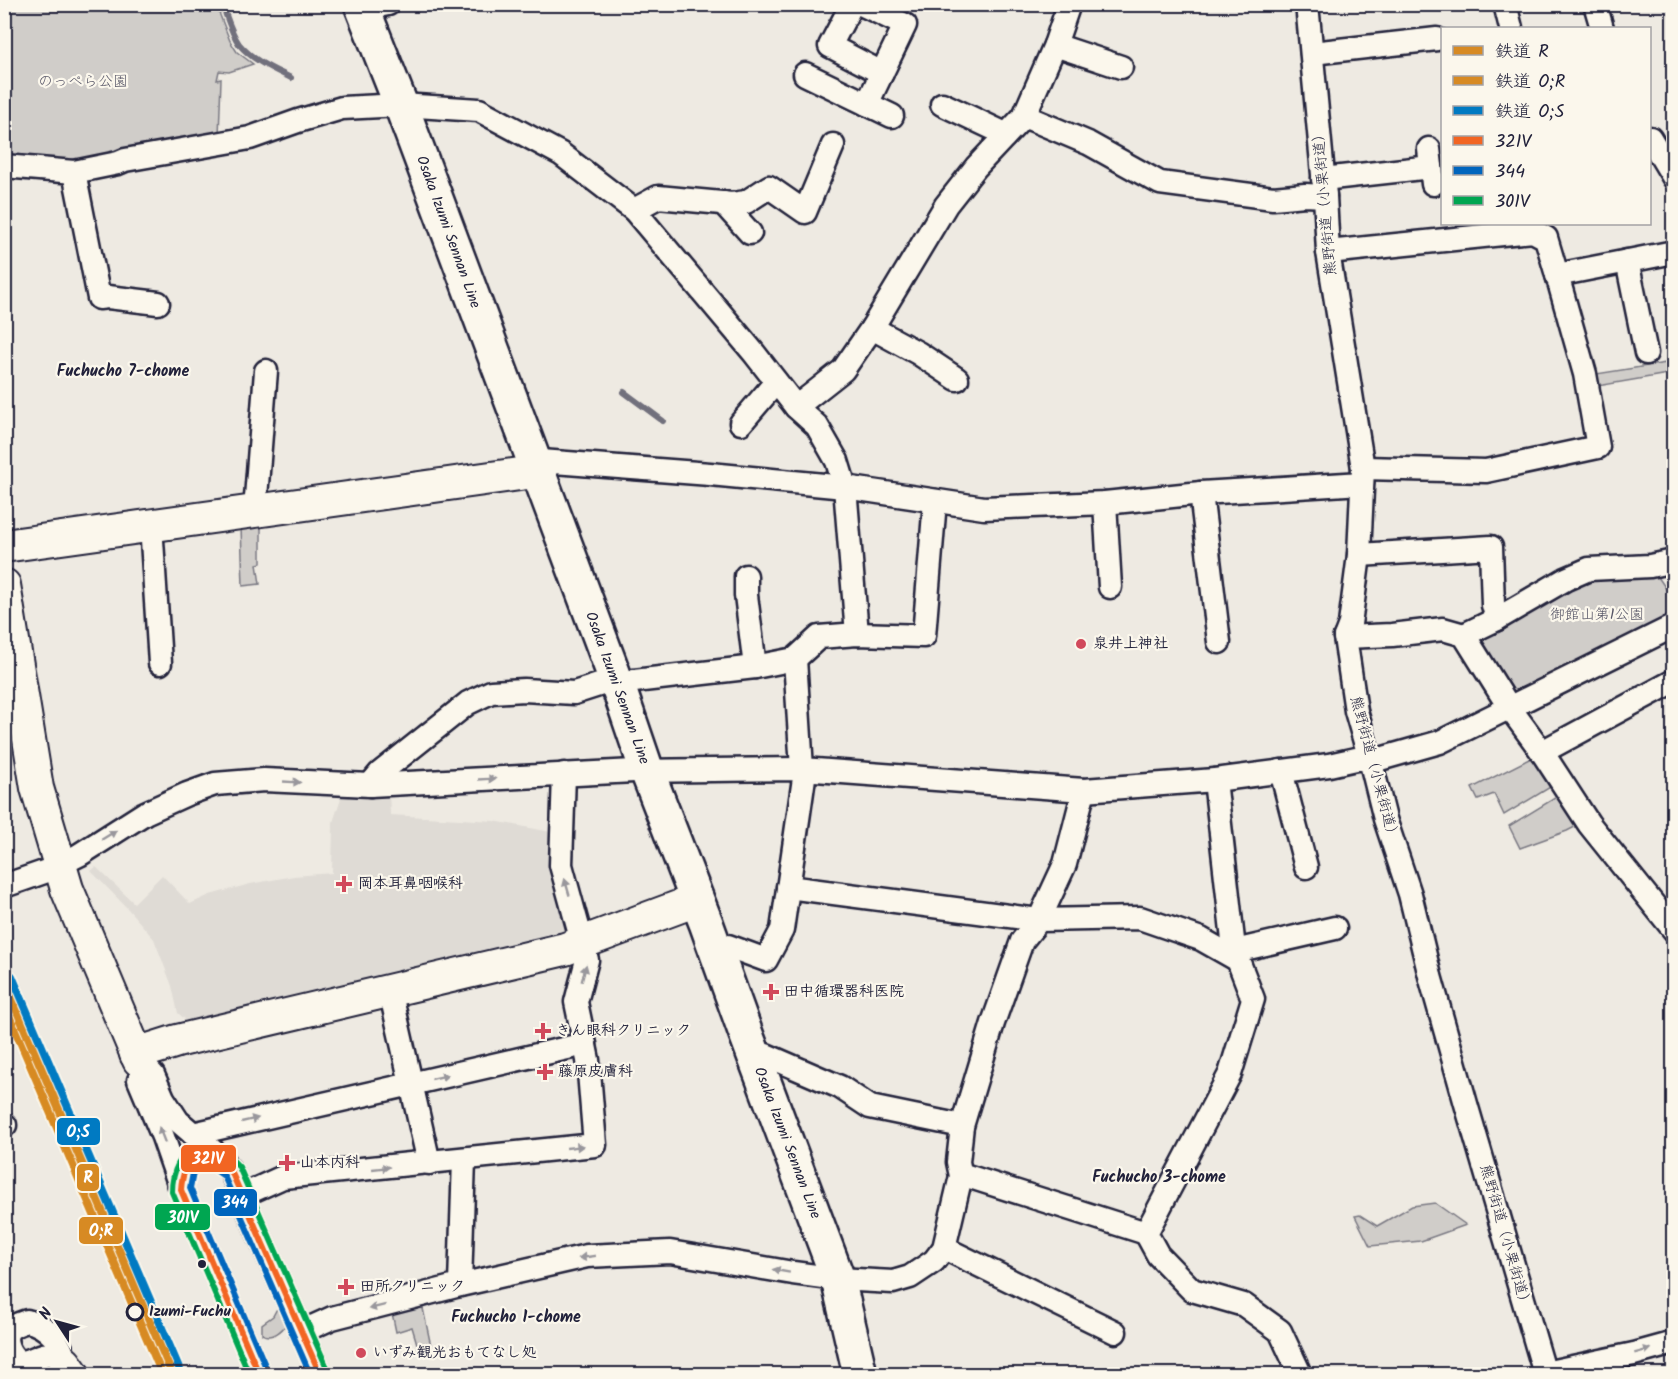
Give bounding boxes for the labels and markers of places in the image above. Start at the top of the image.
place label: 泉井上神社 [1093,632,1168,656]
marker: 泉井上神社 [1074,637,1088,651]
place label: 岡本耳鼻咽喉科 [358,872,463,896]
marker: 岡本耳鼻咽喉科 [335,875,353,893]
place label: 田中循環器科医院 [784,980,904,1004]
marker: 田中循環器科医院 [762,983,780,1001]
place label: きん眼科クリニック [556,1019,691,1043]
marker: きん眼科クリニック [534,1022,552,1040]
place label: 藤原皮膚科 [558,1060,633,1084]
marker: 藤原皮膚科 [536,1063,554,1081]
place label: 山本内科 [300,1151,360,1175]
marker: 山本内科 [278,1154,296,1172]
unlabelled marker [196,1258,208,1270]
place label: 田所クリニック [360,1275,465,1299]
marker: 田所クリニック [337,1278,355,1296]
place label: Izumi-Fuchu [149,1300,231,1324]
marker: Izumi-Fuchu [126,1303,144,1321]
place label: いずみ観光おもてなし処 [373,1341,537,1365]
marker: いずみ観光おもてなし処 [354,1346,368,1360]

